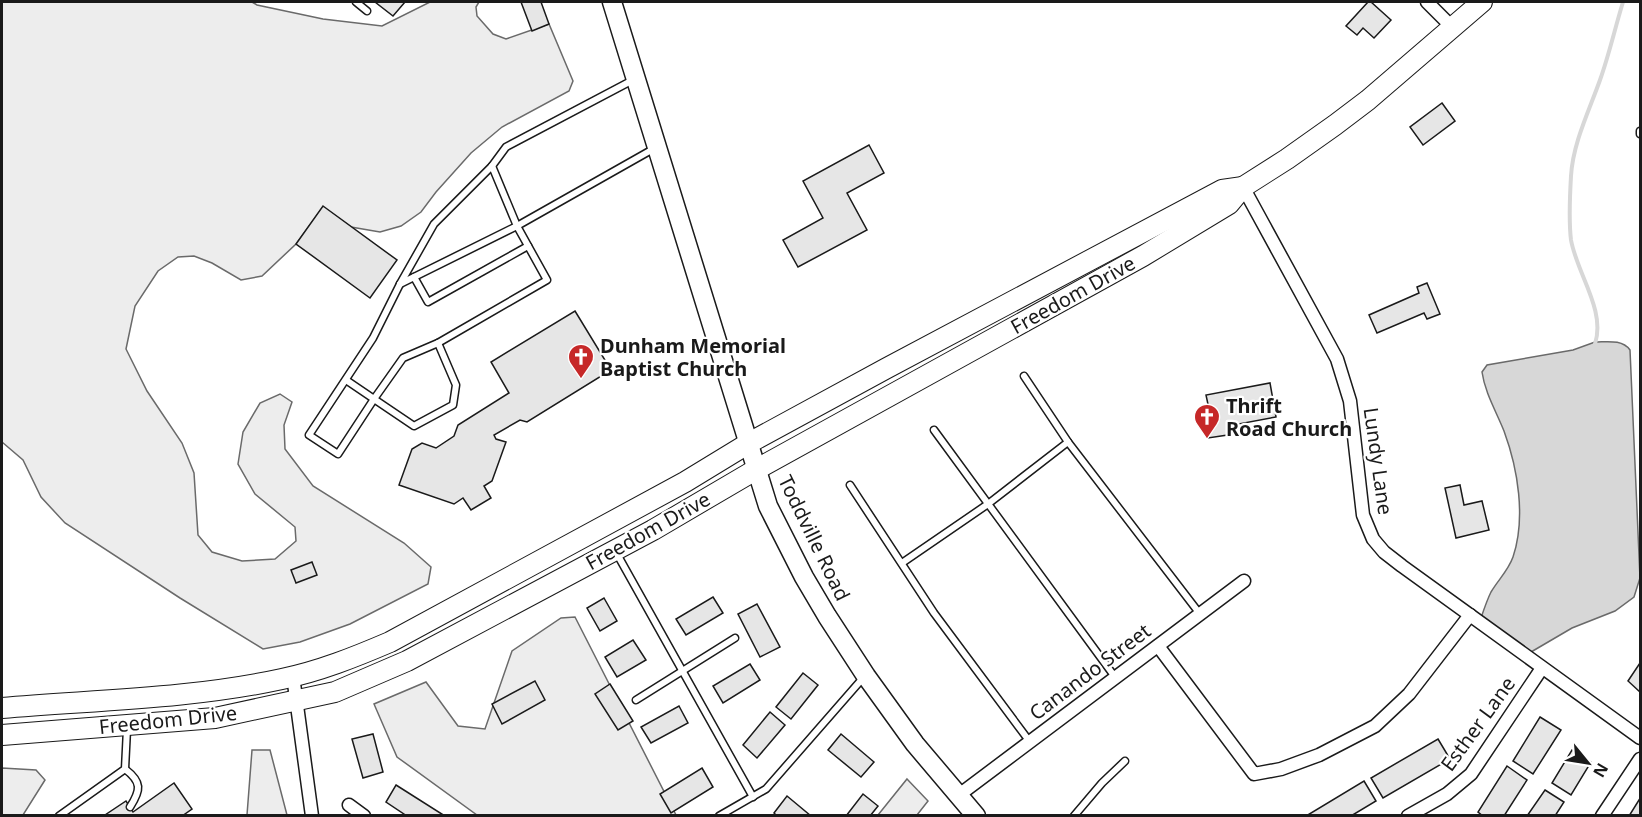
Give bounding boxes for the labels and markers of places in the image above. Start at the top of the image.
place label: Dunham Memorial Baptist Church [600,332,786,382]
church icon: Dunham Memorial Baptist Church [566,342,596,380]
place label: Thrift Road Church [1226,392,1352,442]
church icon: Thrift Road Church [1192,402,1222,440]

